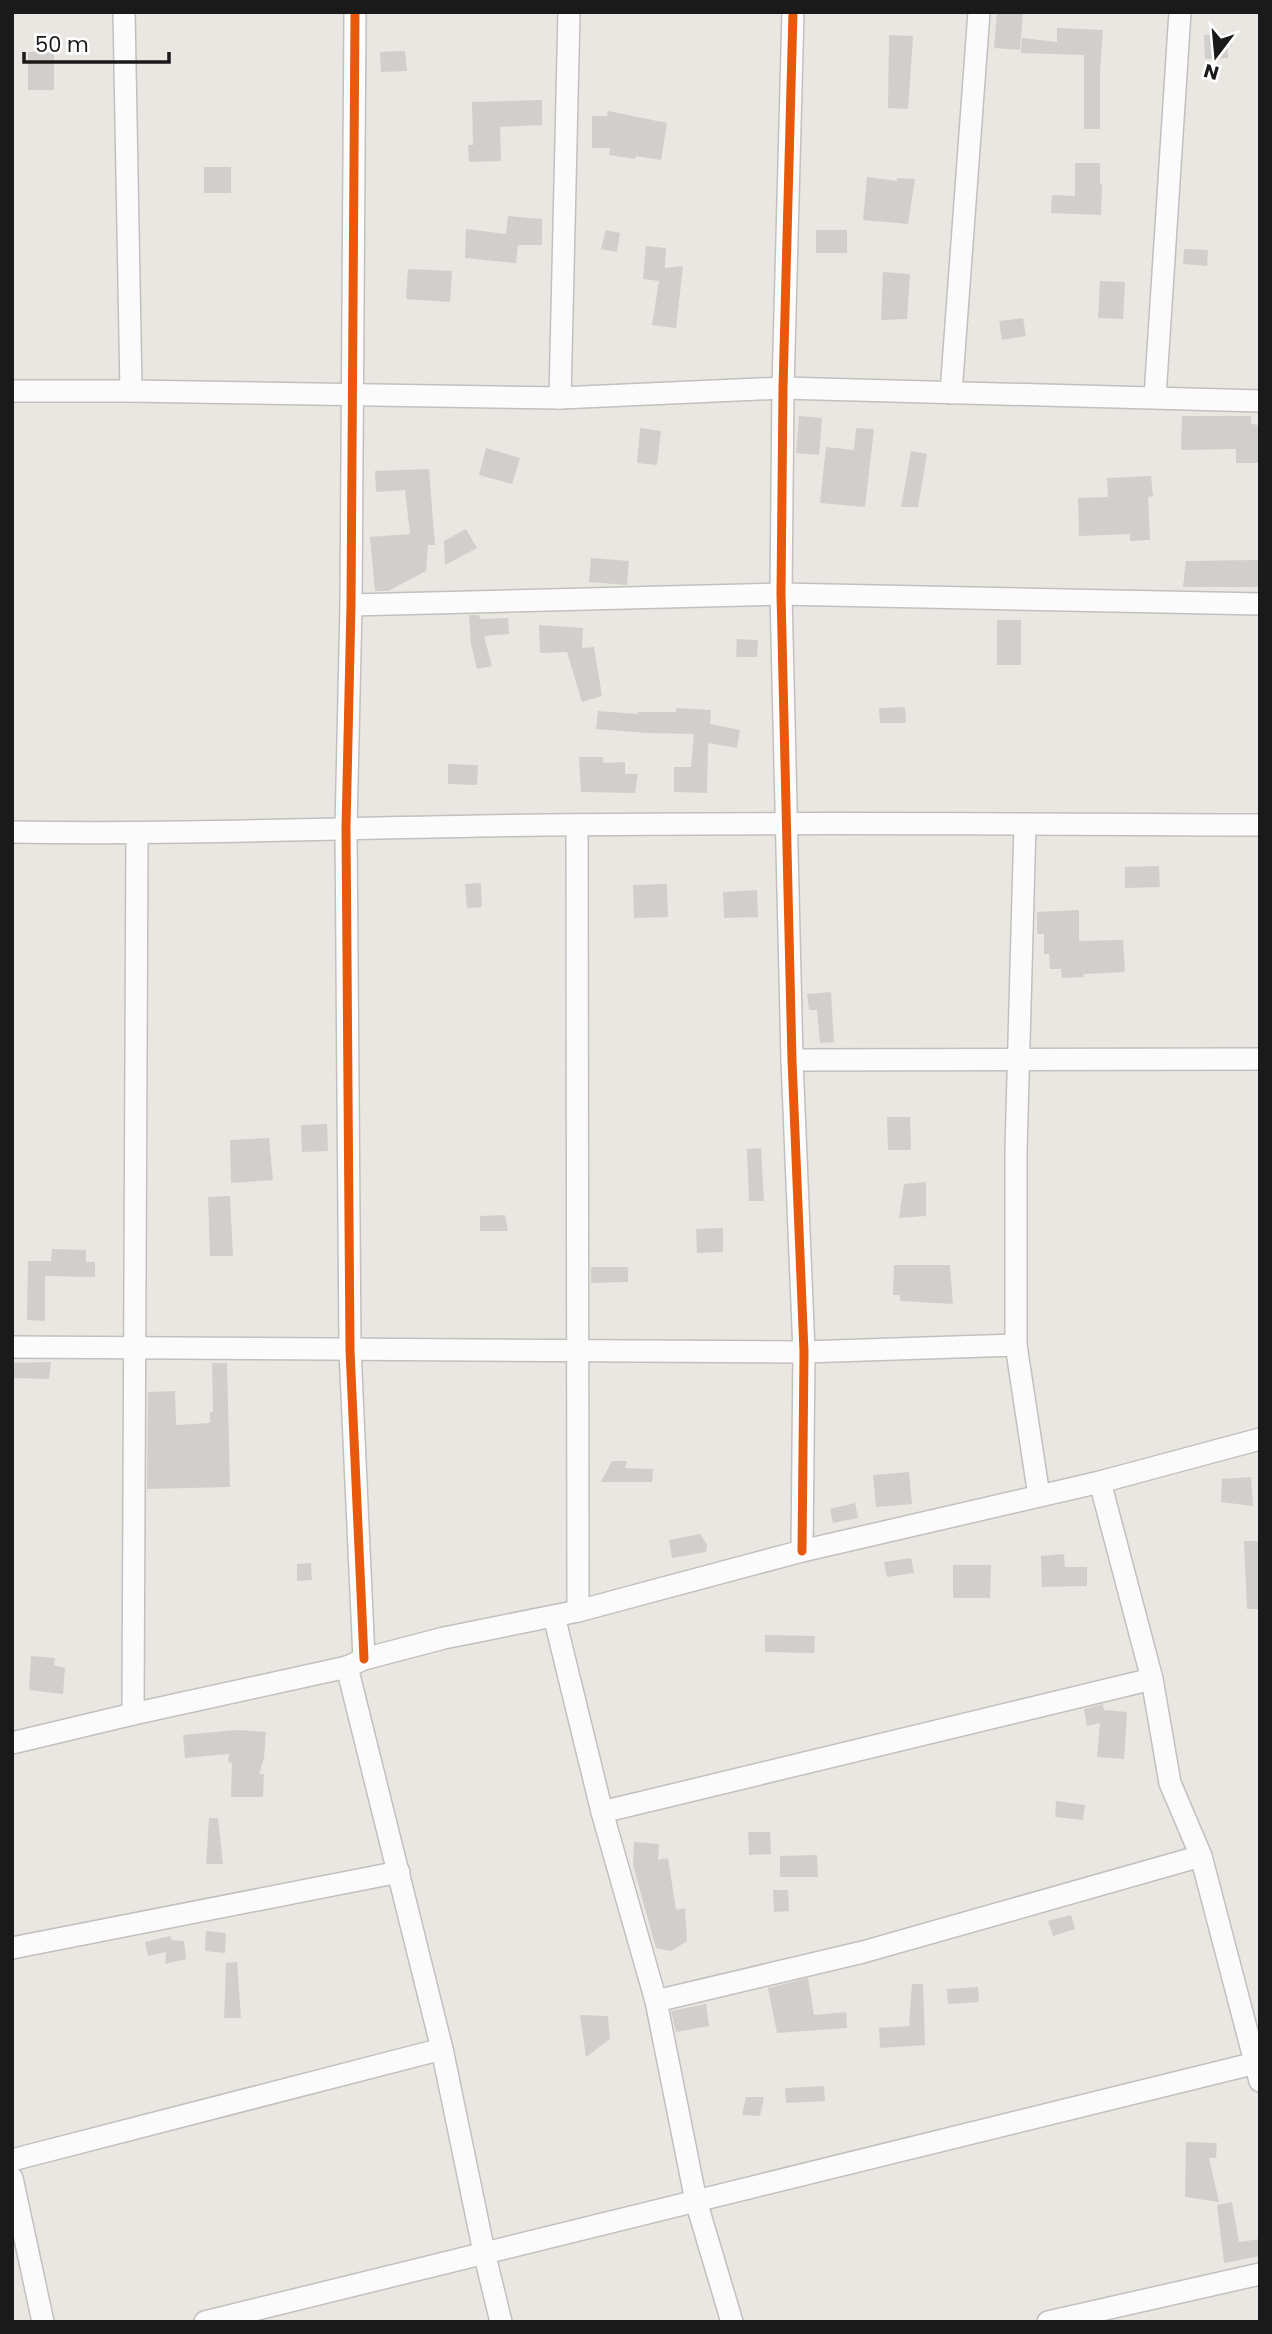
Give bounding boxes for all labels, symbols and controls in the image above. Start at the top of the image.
scale bar [24,21,170,65]
north arrow [1181,21,1251,91]
text: 50 m [35,30,89,59]
text: N [1201,57,1222,87]

